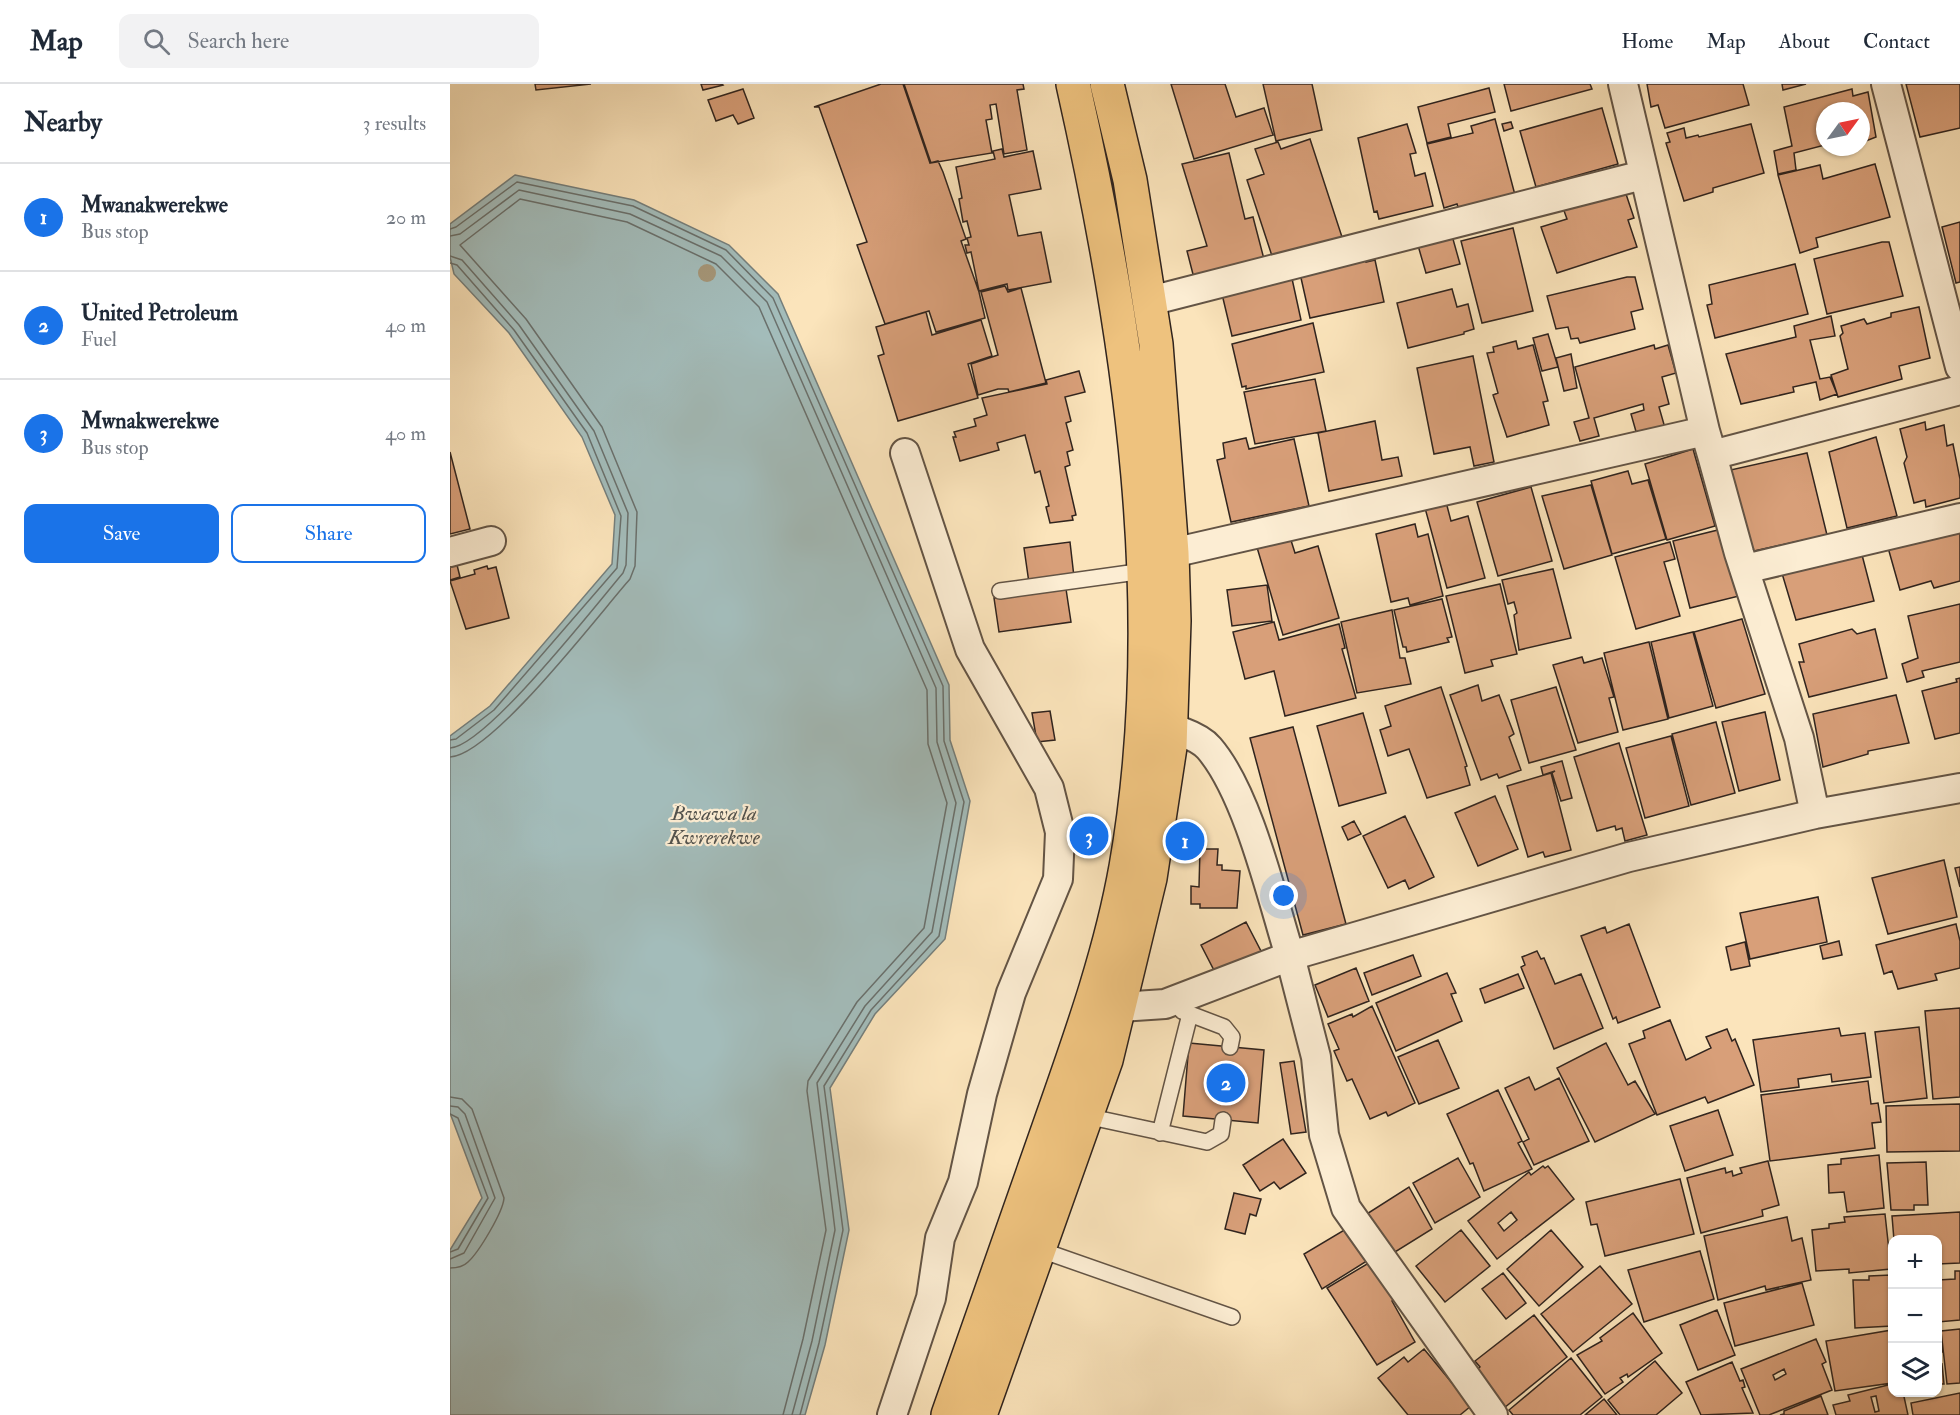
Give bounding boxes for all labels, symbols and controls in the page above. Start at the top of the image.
search box [119,14,539,68]
text: Map [30,24,83,59]
icon: search [140,25,173,58]
text: Search here [188,27,289,55]
text: Home [1621,28,1673,55]
text: Map [1706,28,1746,55]
text: About [1779,28,1830,55]
text: Contact [1863,28,1930,55]
north arrow [1816,102,1870,156]
text: Nearby [24,107,102,139]
text: 3 results [363,111,426,136]
text: Mwanakwerekwe [81,191,228,219]
text: 1 [40,205,47,230]
text: 20 m [386,205,426,230]
text: Bus stop [81,219,149,244]
text: United Petroleum [81,299,238,327]
text: 2 [38,313,49,338]
text: 40 m [385,313,426,338]
text: Fuel [81,327,117,352]
text: Mwnakwerekwe [81,407,219,435]
text: 3 [40,421,47,446]
text: 40 m [385,421,426,446]
text: Bus stop [81,435,149,460]
button: Save [24,504,219,563]
button: Share [231,504,426,563]
water label: Bwawa la Kwrerekwe [667,800,761,851]
pin: 3 [1070,814,1108,858]
pin: 1 [1166,818,1204,864]
your location [1269,881,1298,910]
pin: 2 [1206,1060,1246,1106]
map controls [1888,1235,1942,1397]
button: + [1888,1235,1942,1289]
button: − [1888,1289,1942,1343]
button: layers [1888,1343,1942,1397]

